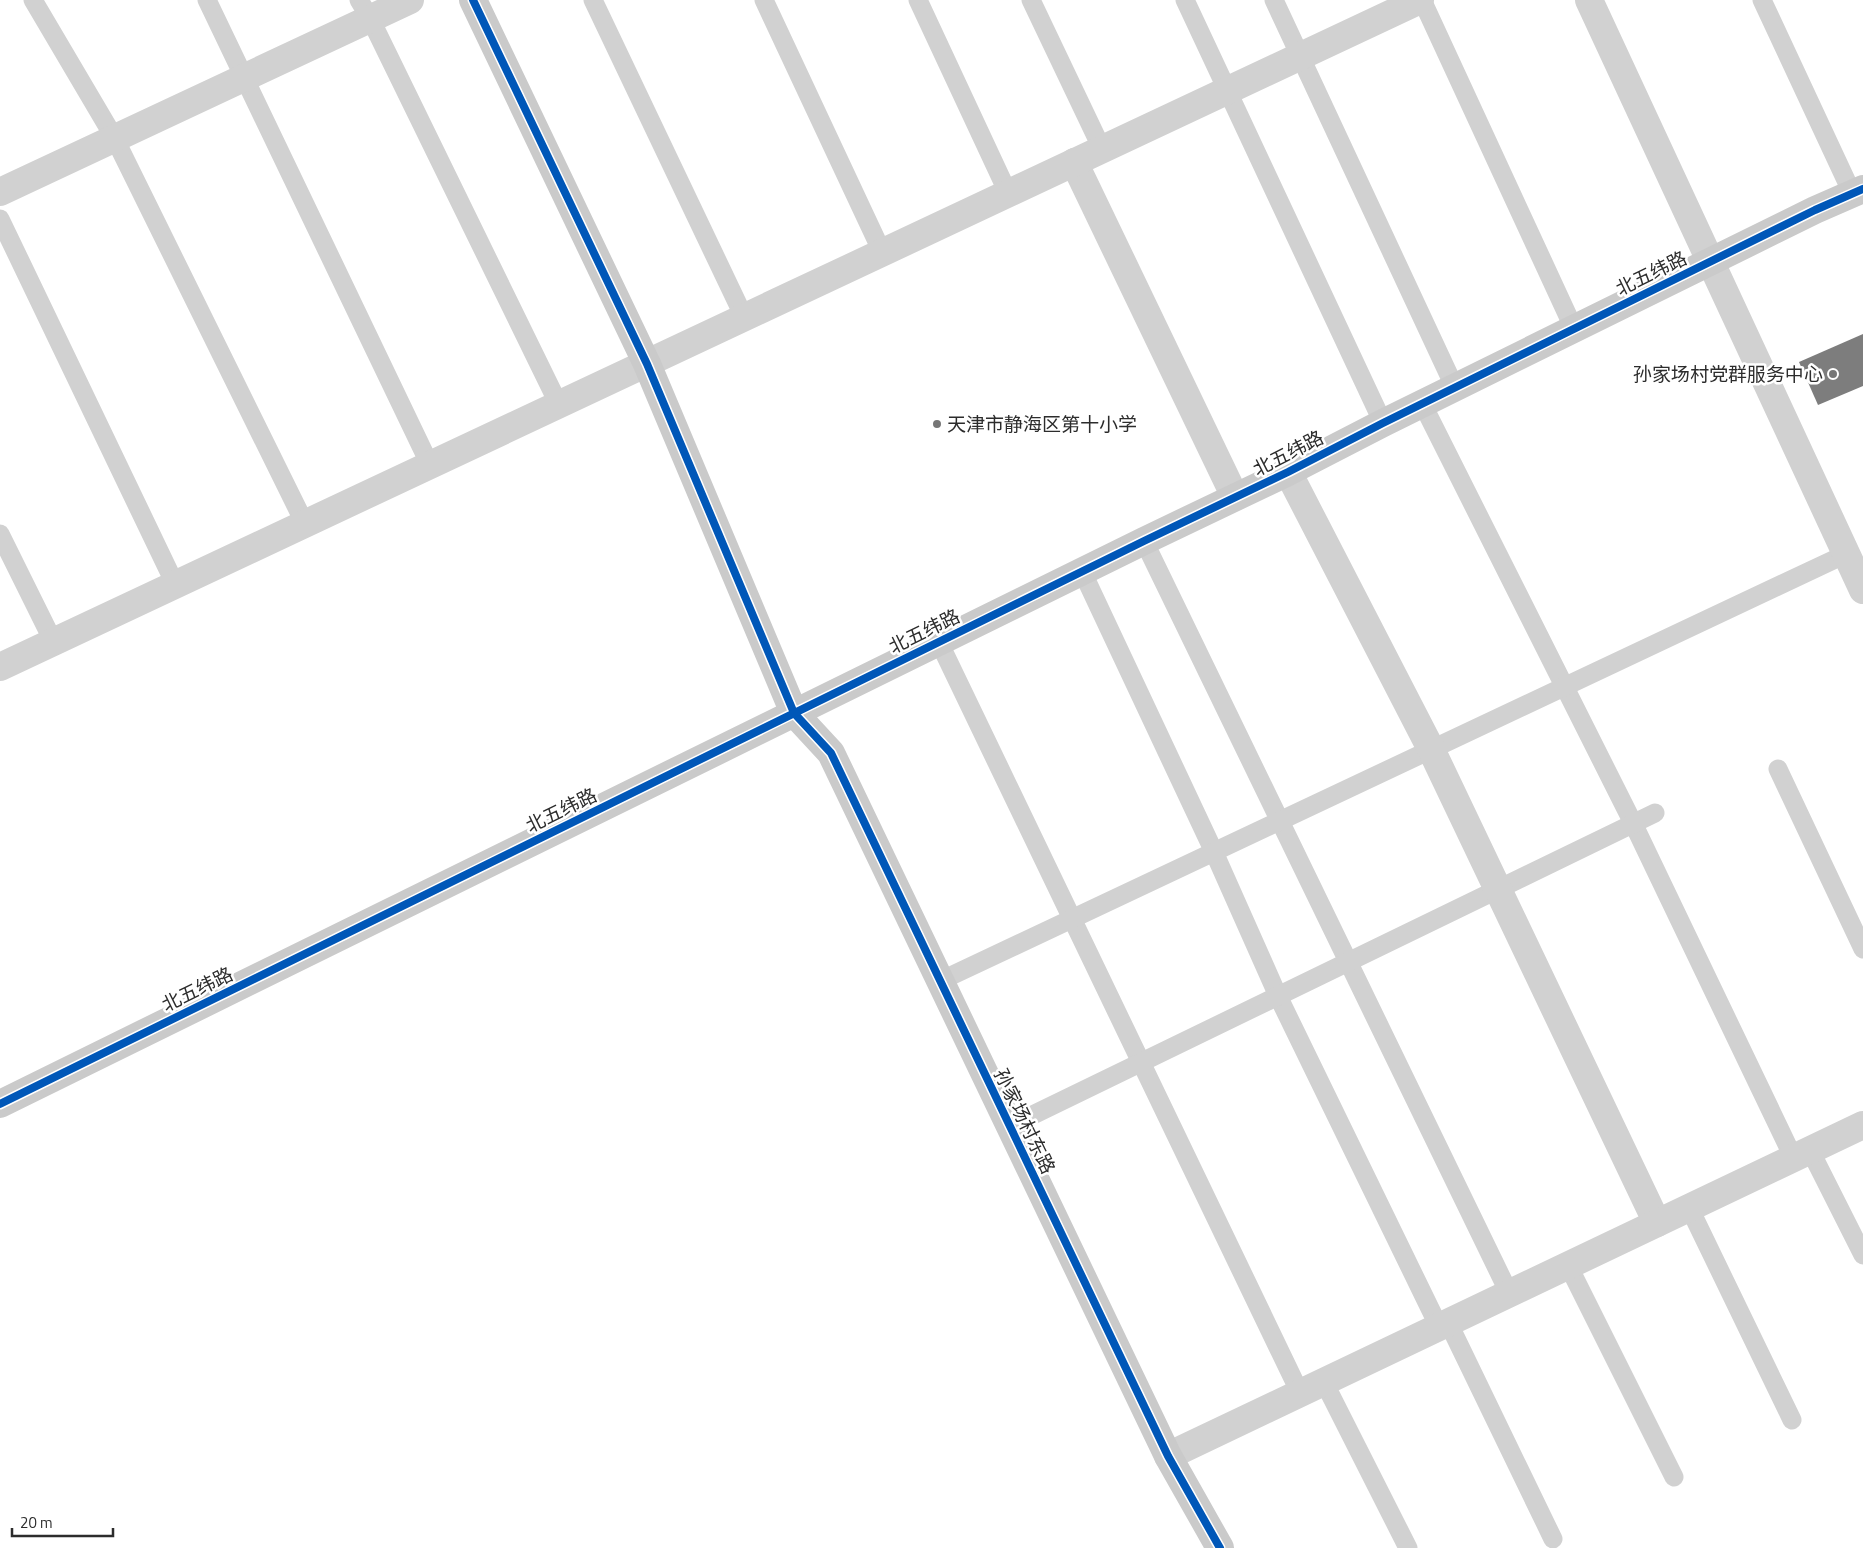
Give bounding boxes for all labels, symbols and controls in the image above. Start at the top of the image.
street label: 北五纬路 [1610,243,1691,302]
place label: 孙家场村党群服务中心 [1633,359,1823,388]
marker: 孙家场村党群服务中心 [1827,368,1839,380]
place label: 天津市静海区第十小学 [947,409,1137,438]
marker: 天津市静海区第十小学 [931,418,943,430]
street label: 北五纬路 [1247,422,1328,483]
street label: 北五纬路 [883,601,964,660]
street label: 北五纬路 [520,780,601,839]
street label: 北五纬路 [156,959,237,1018]
street label: 孙家场村东路 [987,1063,1063,1178]
scale bar [12,1506,114,1538]
text: 20 m [20,1511,53,1534]

